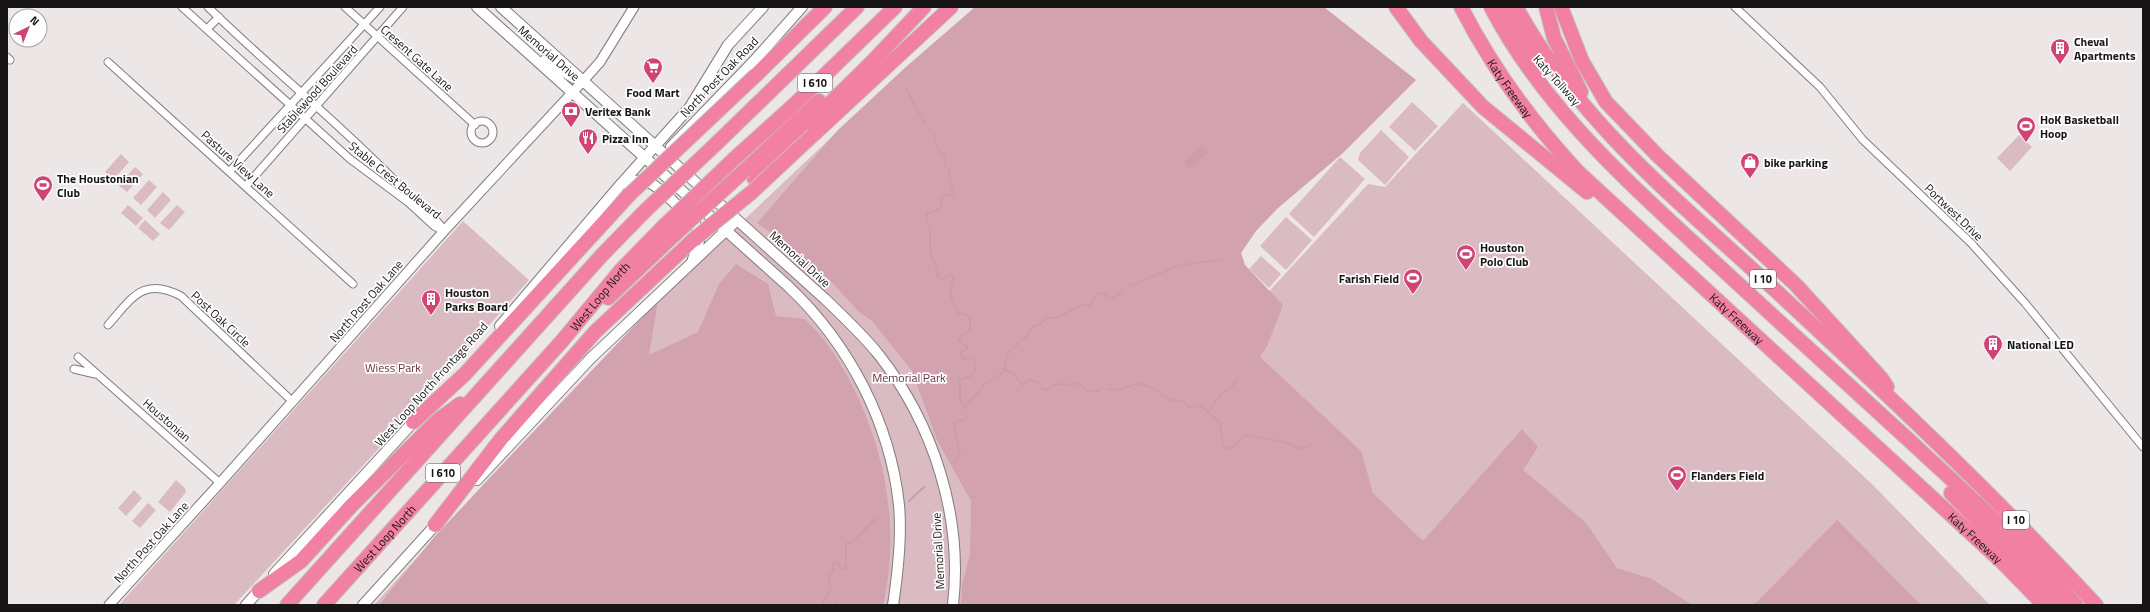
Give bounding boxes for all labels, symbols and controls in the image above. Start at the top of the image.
north arrow [8,8,48,48]
text: N [27,12,43,29]
street label: Cresent Gate Lane [376,20,458,96]
street label: Memorial Drive [514,21,584,85]
street label: North Post Oak Road [675,32,763,122]
place label: Cheval Apartments [2074,32,2136,65]
building icon: Cheval Apartments [2049,37,2071,65]
street label: Stablewood Boulevard [272,41,362,137]
street label: Katy Tollway [1529,50,1585,110]
street label: Katy Freeway [1483,55,1538,122]
supermarket icon: Food Mart [642,56,664,84]
road number: I 610 [798,74,832,92]
place label: Food Mart [626,83,680,102]
bank icon: Veritex Bank [560,100,582,128]
place label: Veritex Bank [585,102,651,121]
place label: HoK Basketball Hoop [2040,110,2119,143]
sports icon: HoK Basketball Hoop [2015,115,2037,143]
street label: Pasture View Lane [197,126,279,202]
restaurant icon: Pizza Inn [577,127,599,155]
place label: Pizza Inn [602,129,649,148]
street label: Stable Crest Boulevard [345,137,445,223]
shop icon: bike parking [1739,151,1761,179]
place label: bike parking [1764,153,1828,172]
place label: The Houstonian Club [57,169,139,202]
sports icon: The Houstonian Club [32,174,54,202]
street label: Portwest Drive [1920,179,1988,245]
street label: Memorial Drive [765,226,835,292]
place label: Houston Polo Club [1480,238,1529,271]
sports icon: Houston Polo Club [1455,243,1477,271]
street label: North Post Oak Lane [325,255,407,347]
street label: West Loop North [565,257,634,335]
sports icon: Farish Field [1402,267,1424,295]
place label: Farish Field [1339,269,1399,288]
road number: I 10 [1750,270,1776,288]
place label: Houston Parks Board [445,283,508,316]
street label: Post Oak Circle [187,286,255,352]
building icon: Houston Parks Board [420,288,442,316]
street label: Katy Freeway [1705,288,1769,349]
street label: West Loop North Frontage Road [370,317,492,451]
building icon: National LED [1982,333,2004,361]
place label: National LED [2007,335,2074,354]
park label: Wiess Park [365,358,421,377]
park label: Memorial Park [872,368,946,387]
street label: Houstonian [139,394,195,446]
road number: I 610 [426,464,460,482]
sports icon: Flanders Field [1666,464,1688,492]
place label: Flanders Field [1691,466,1764,485]
street label: North Post Oak Lane [109,497,193,587]
street label: West Loop North [349,500,420,576]
street label: Katy Freeway [1944,507,2007,568]
road number: I 10 [2003,511,2029,529]
street label: Memorial Drive [927,512,949,590]

